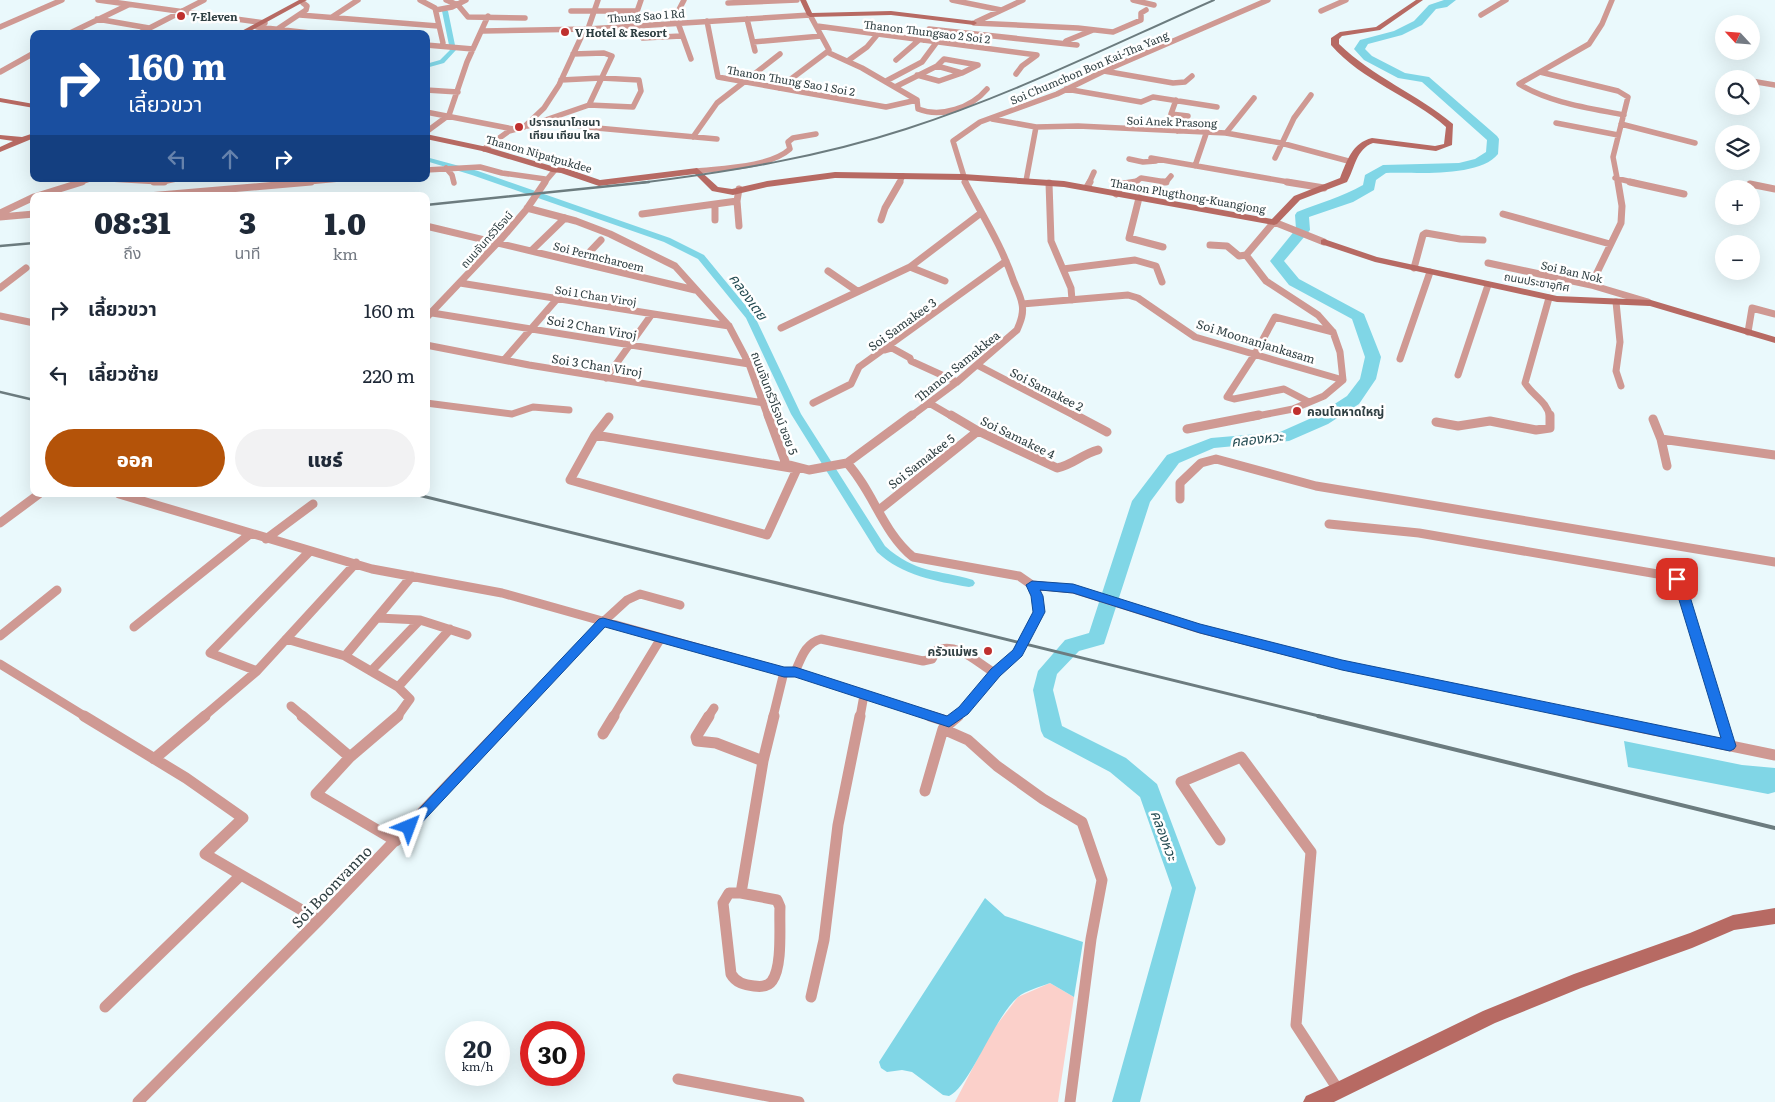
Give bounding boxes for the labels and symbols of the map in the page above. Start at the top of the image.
street label: Thung Sao 1 Rd [607,4,686,26]
place label: 7-Eleven [191,8,238,24]
marker: 7-Eleven [175,10,187,22]
street label: Thanon Thungsao 2 Soi 2 [863,15,992,47]
north arrow [1715,15,1760,60]
place label: V Hotel & Resort [575,24,667,40]
marker: V Hotel & Resort [559,26,571,38]
street label: Soi Chumchon Bon Kai-Tha Yang [1007,26,1172,108]
street label: Thanon Thung Sao 1 Soi 2 [725,61,857,99]
street label: Soi Anek Prasong [1126,111,1218,131]
place label: ปรารถนาโภชนา เทียน เทียน ไหล [529,113,600,142]
marker: ปรารถนาโภชนา เทียน เทียน ไหล [513,121,525,133]
street label: Thanon Nipatpukdee [484,130,594,176]
street label: Thanon Plugthong-Kuangjong [1109,173,1268,217]
street label: ถนนจันทร์วิโรจน์ [456,207,516,271]
street label: Soi Permcharoem [552,237,646,275]
street label: Soi Ban Nok [1539,256,1605,286]
street label: ถนนประชาอุทิศ [1503,267,1571,295]
water label: คลองเตย [725,269,774,325]
street label: Soi 1 Chan Viroj [554,281,638,309]
street label: Soi Samakee 3 [864,293,940,355]
street label: Soi 2 Chan Viroj [546,310,638,344]
street label: Soi Moonanjankasam [1194,314,1318,368]
street label: Thanon Samakkea [911,326,1004,406]
street label: Soi 3 Chan Viroj [550,349,644,381]
street label: ถนนจันทร์วิโรจน์ ซอย 5 [747,349,803,457]
street label: Soi Samakee 2 [1007,363,1087,415]
place label: คอนโดหาดใหญ่ [1307,402,1384,420]
marker: คอนโดหาดใหญ่ [1291,405,1303,417]
street label: Soi Samakee 4 [978,411,1059,463]
water label: คลองหวะ [1230,425,1285,451]
street label: Soi Samakee 5 [884,429,958,493]
pin [1656,558,1698,600]
place label: ครัวแม่พร [927,642,978,660]
marker: ครัวแม่พร [982,645,994,657]
position arrow [382,800,434,852]
water label: คลองหวะ [1147,807,1184,864]
street label: Soi Boonvanno [285,839,377,933]
speed limit sign: 30 [520,1021,585,1086]

